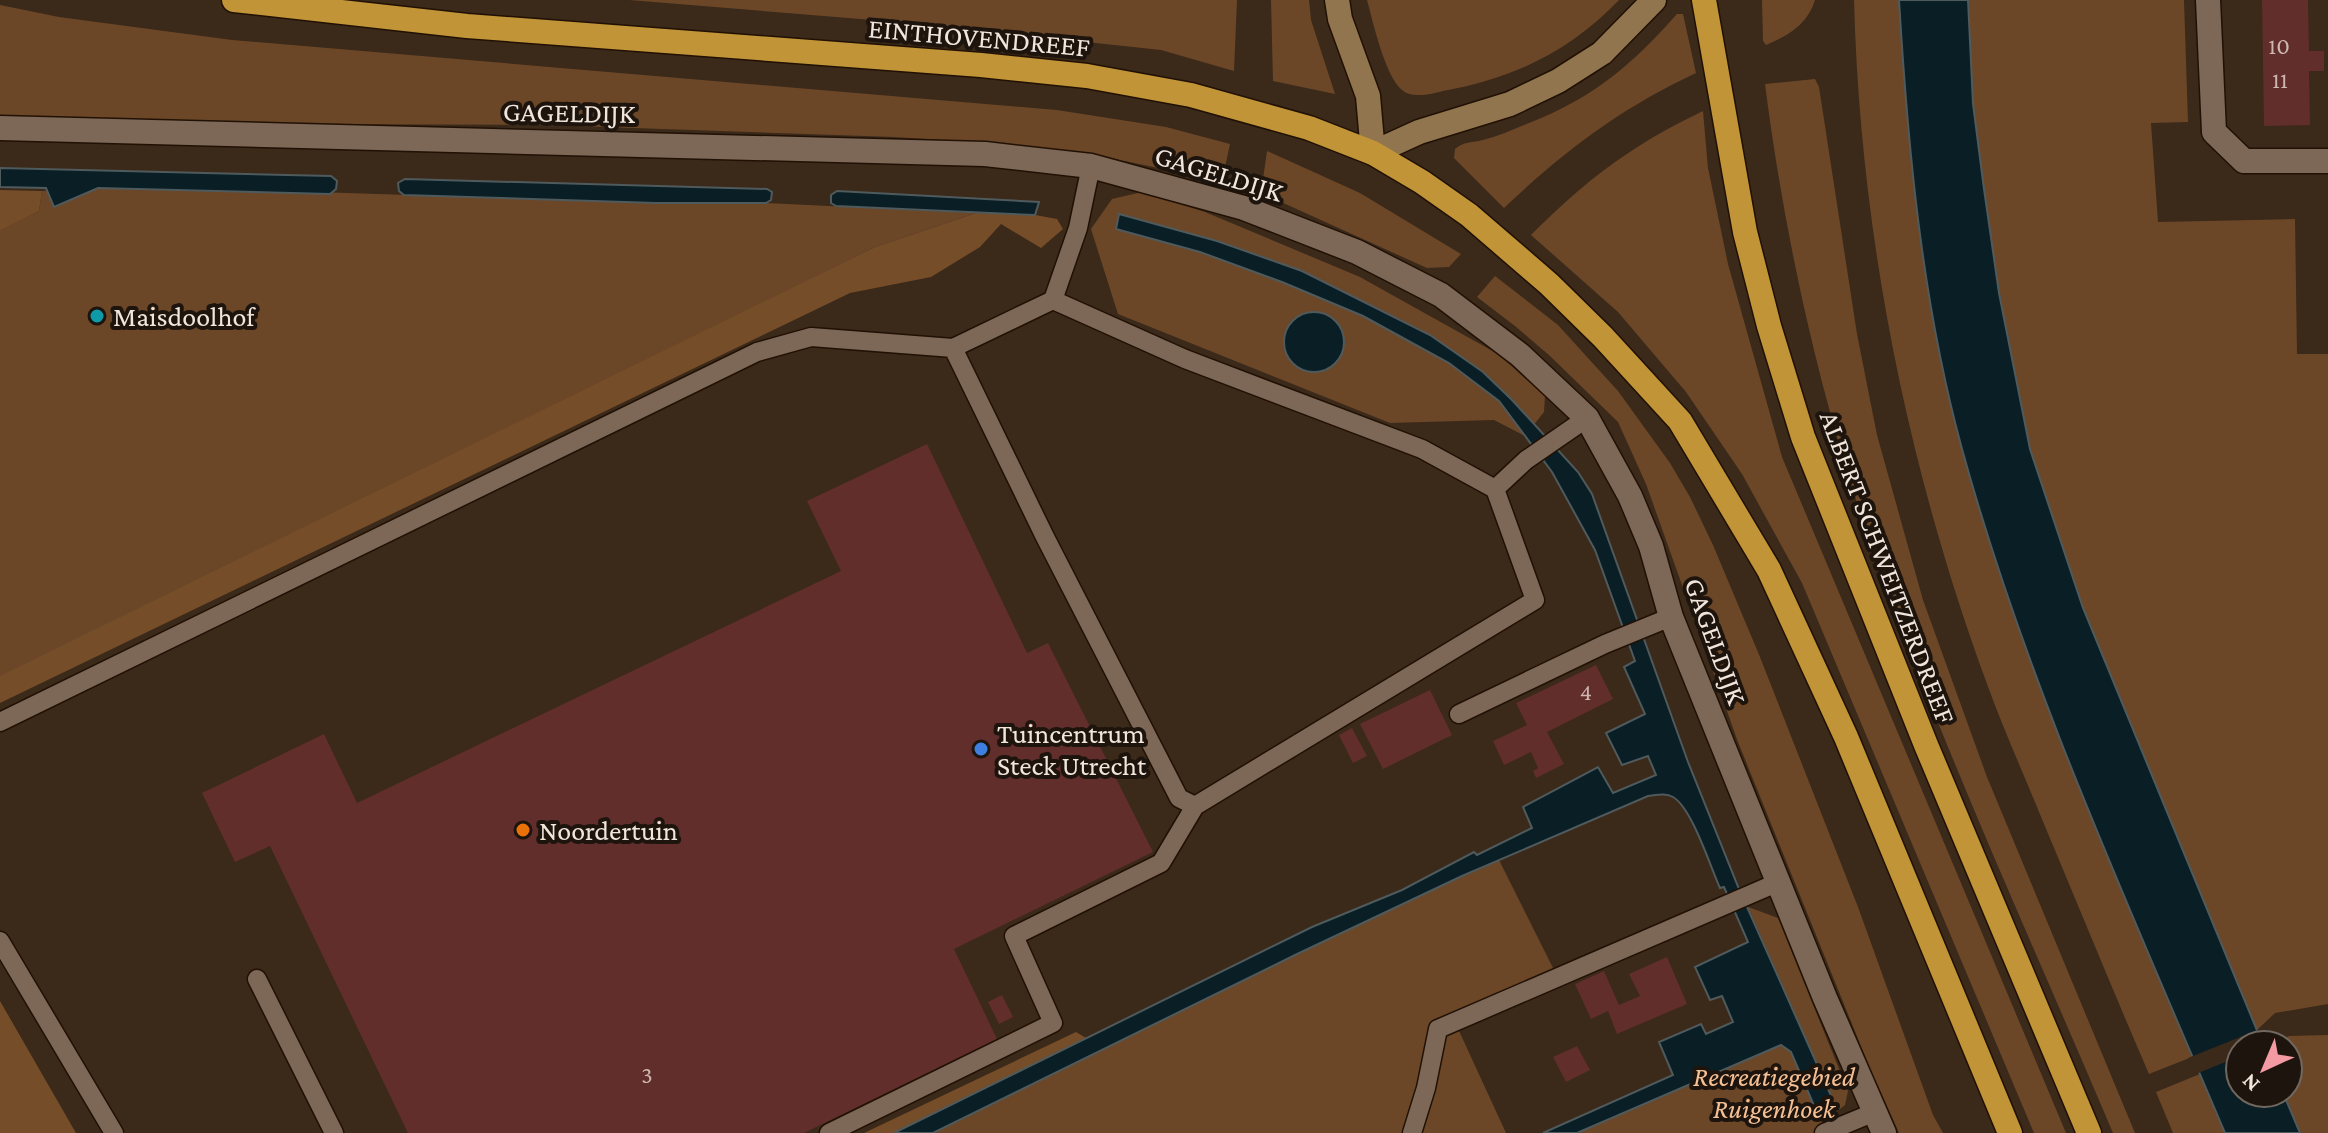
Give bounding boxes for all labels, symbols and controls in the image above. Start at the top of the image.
street label: EINTHOVENDREEF [867,12,1091,63]
house number: 10 [2268,32,2290,59]
house number: 11 [2272,66,2288,93]
street label: GAGELDIJK [503,96,636,129]
street label: GAGELDIJK [1151,139,1287,208]
place label: Maisdoolhof [113,301,256,332]
marker: Maisdoolhof [88,307,106,325]
street label: ALBERT SCHWEITZERDREEF [1814,407,1962,728]
street label: GAGELDIJK [1678,574,1753,709]
house number: 4 [1580,678,1592,705]
place label: Tuincentrum Steck Utrecht [997,718,1147,781]
marker: Tuincentrum Steck Utrecht [972,740,990,758]
place label: Noordertuin [539,815,678,846]
marker: Noordertuin [514,821,532,839]
north arrow [2224,1029,2304,1109]
house number: 3 [641,1061,653,1088]
park label: Recreatiegebied Ruigenhoek [1693,1061,1856,1124]
text: N [2236,1069,2265,1097]

